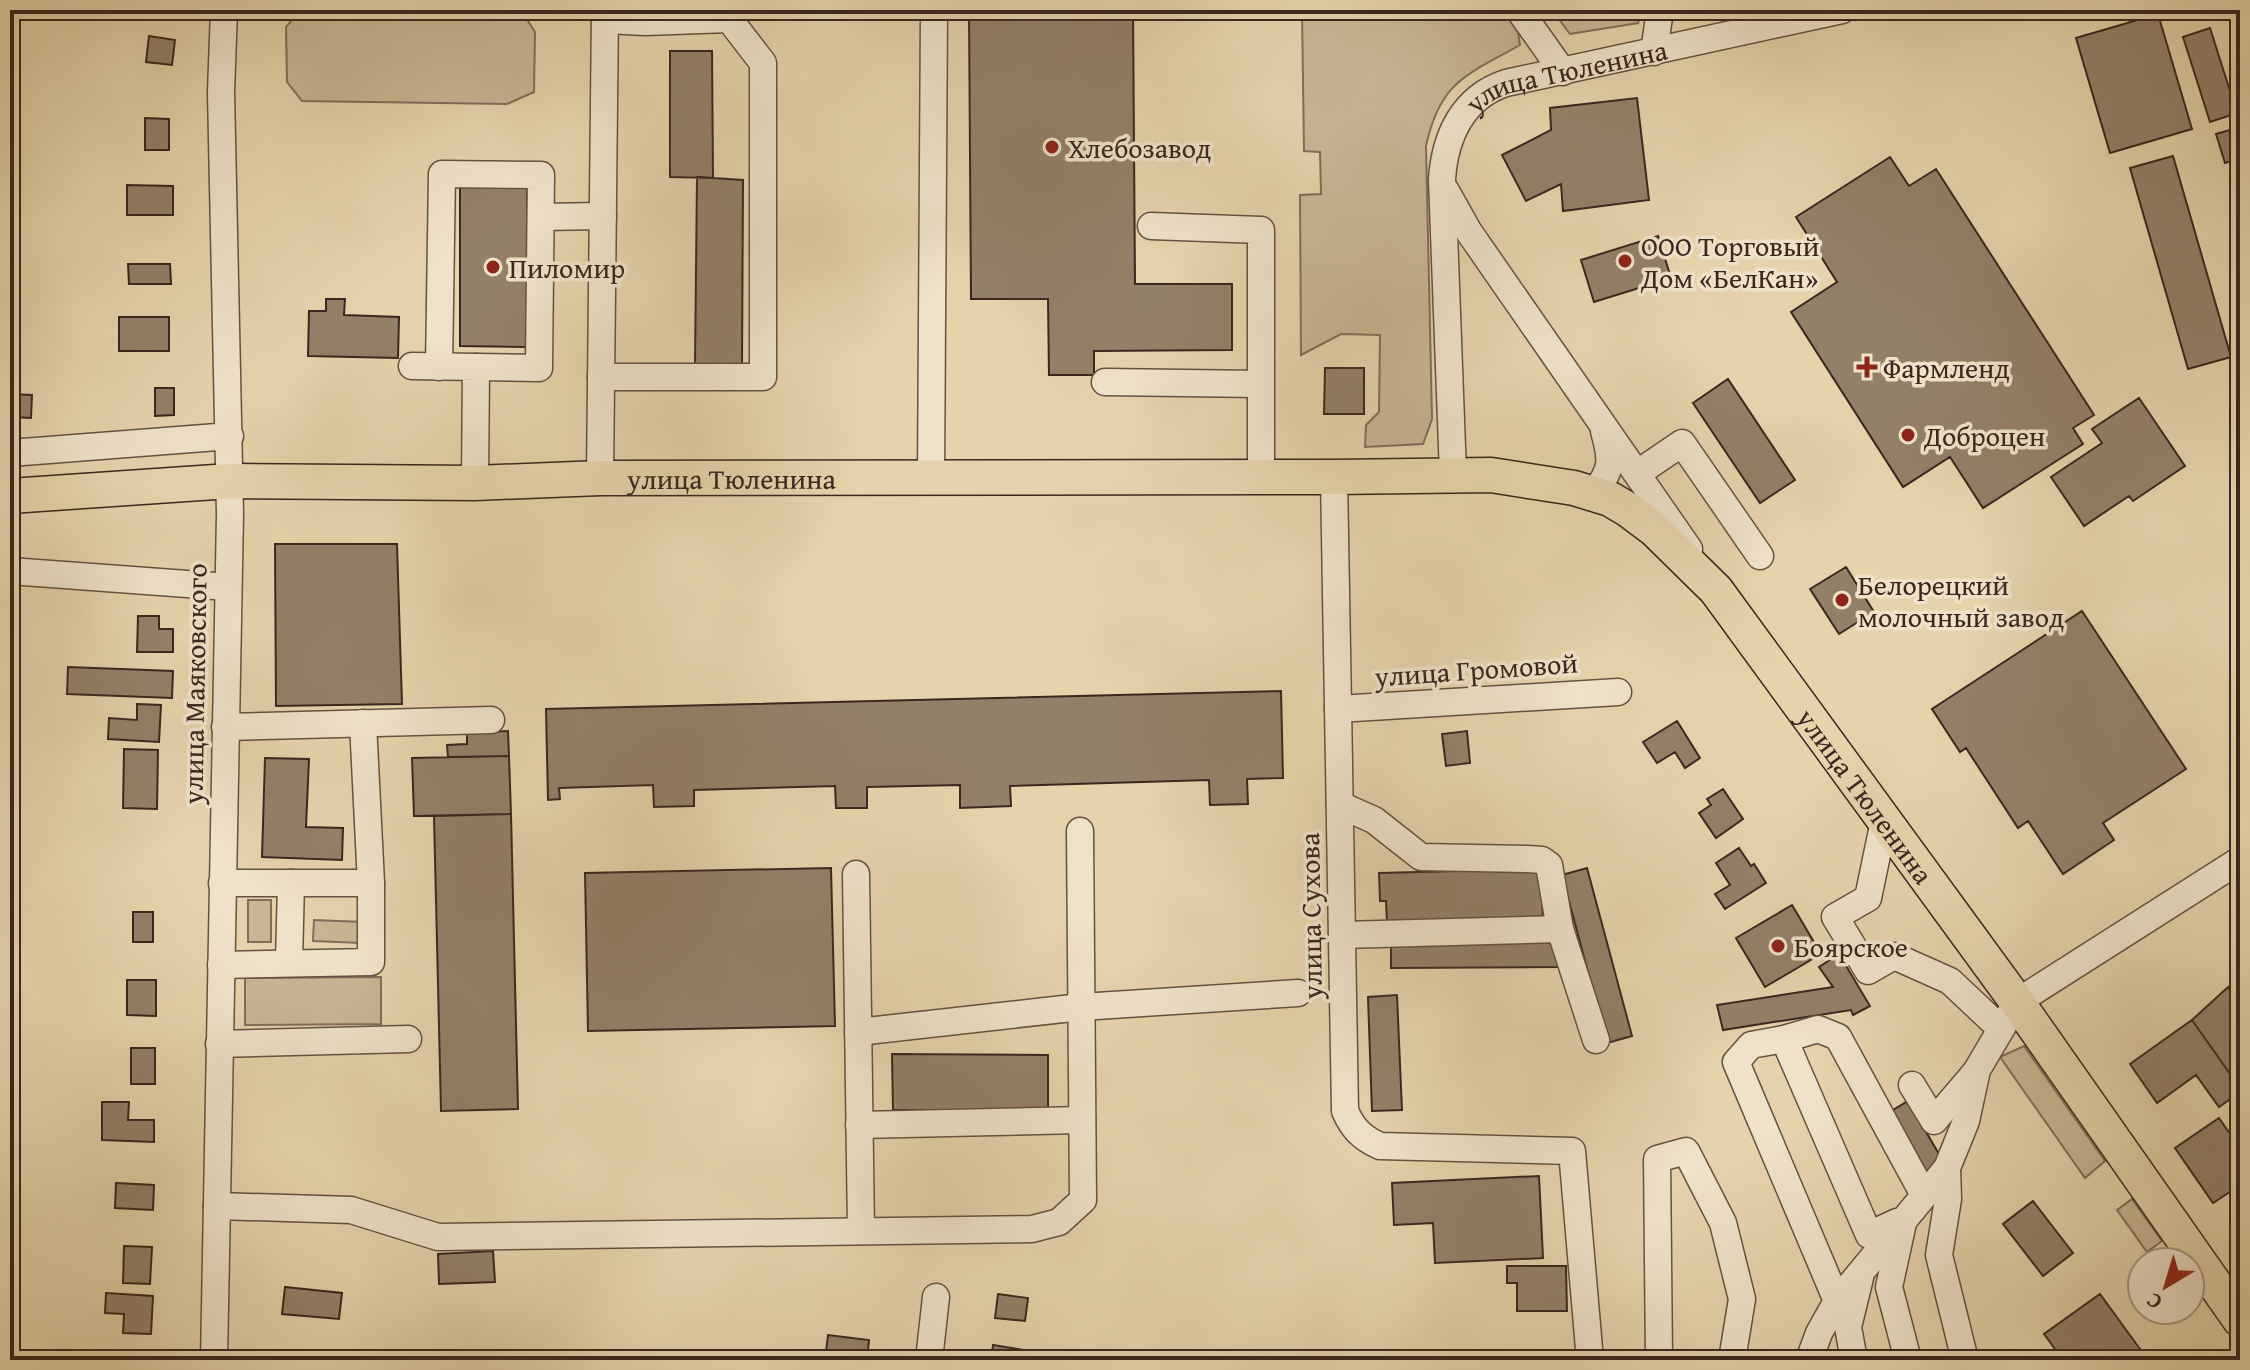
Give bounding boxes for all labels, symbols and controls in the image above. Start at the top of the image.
street label: улица Тюленина [1454,28,1671,122]
place label: Хлебозавод [1068,127,1211,168]
marker: Хлебозавод [1043,138,1061,156]
place label: ООО Торговый Дом «БелКан» [1640,225,1819,298]
place label: Пиломир [509,247,625,288]
marker: ООО Торговый Дом «БелКан» [1616,252,1634,270]
marker: Пиломир [484,258,502,276]
place label: Фармленд [1883,347,2010,388]
marker: Фармленд [1858,358,1876,376]
place label: Доброцен [1923,415,2045,456]
marker: Доброцен [1899,426,1917,444]
street label: улица Тюленина [626,457,836,498]
street label: улица Маяковского [171,563,217,806]
place label: Белорецкий молочный завод [1858,564,2064,637]
marker: Белорецкий молочный завод [1833,591,1851,609]
street label: улица Громовой [1372,641,1579,697]
street label: улица Тюленина [1787,698,1945,892]
street label: улица Сухова [1288,832,1332,1001]
place label: Боярское [1794,926,1908,967]
marker: Боярское [1769,937,1787,955]
north arrow [2126,1246,2206,1326]
text: С [2139,1285,2168,1318]

